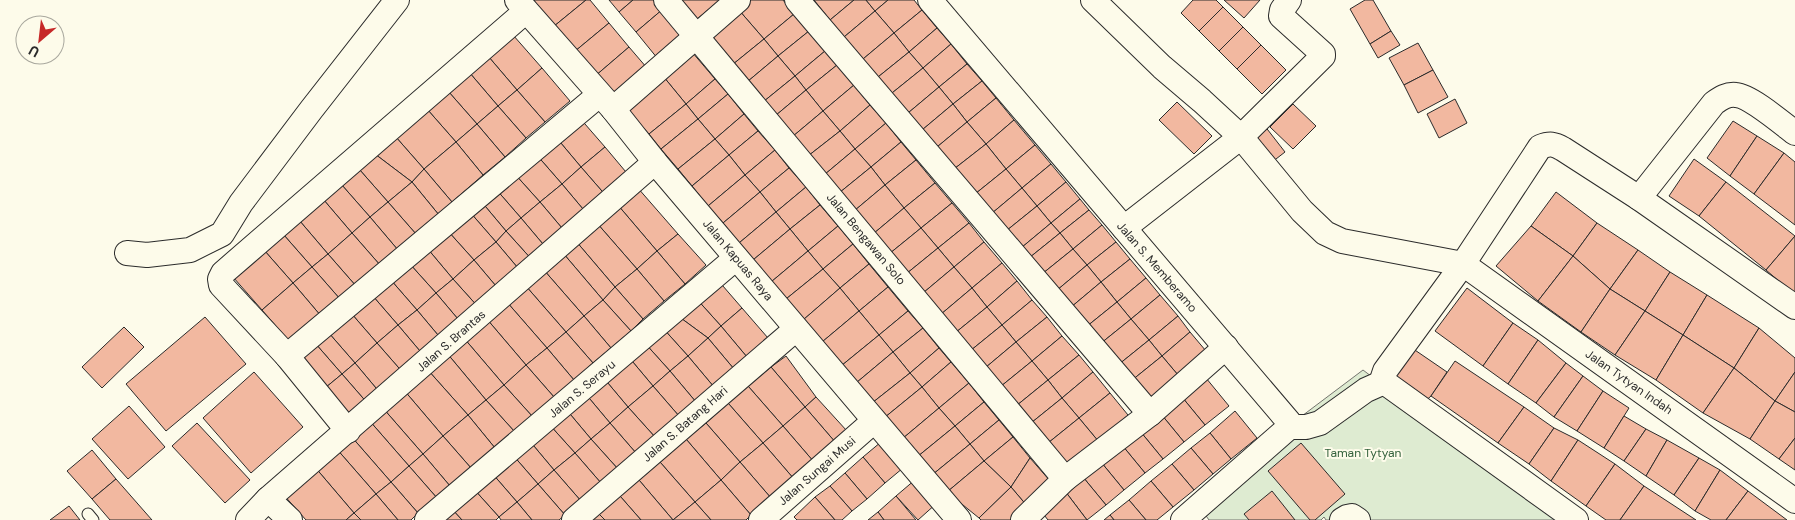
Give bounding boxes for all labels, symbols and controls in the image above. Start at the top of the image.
north arrow [15,15,65,65]
text: U [25,41,42,62]
street label: Jalan Bengawan Solo [823,190,909,288]
street label: Jalan Kapuas Raya [699,216,777,304]
street label: Jalan S. Memberamo [1113,218,1201,316]
street label: Jalan S. Brantas [413,307,489,375]
street label: Jalan Tytyan Indah [1582,346,1676,418]
street label: Jalan S. Serayu [545,356,619,422]
street label: Jalan S. Batang Hari [639,382,731,465]
street label: Jalan Sungai Musi [775,433,859,509]
park label: Taman Tytyan [1325,445,1402,461]

